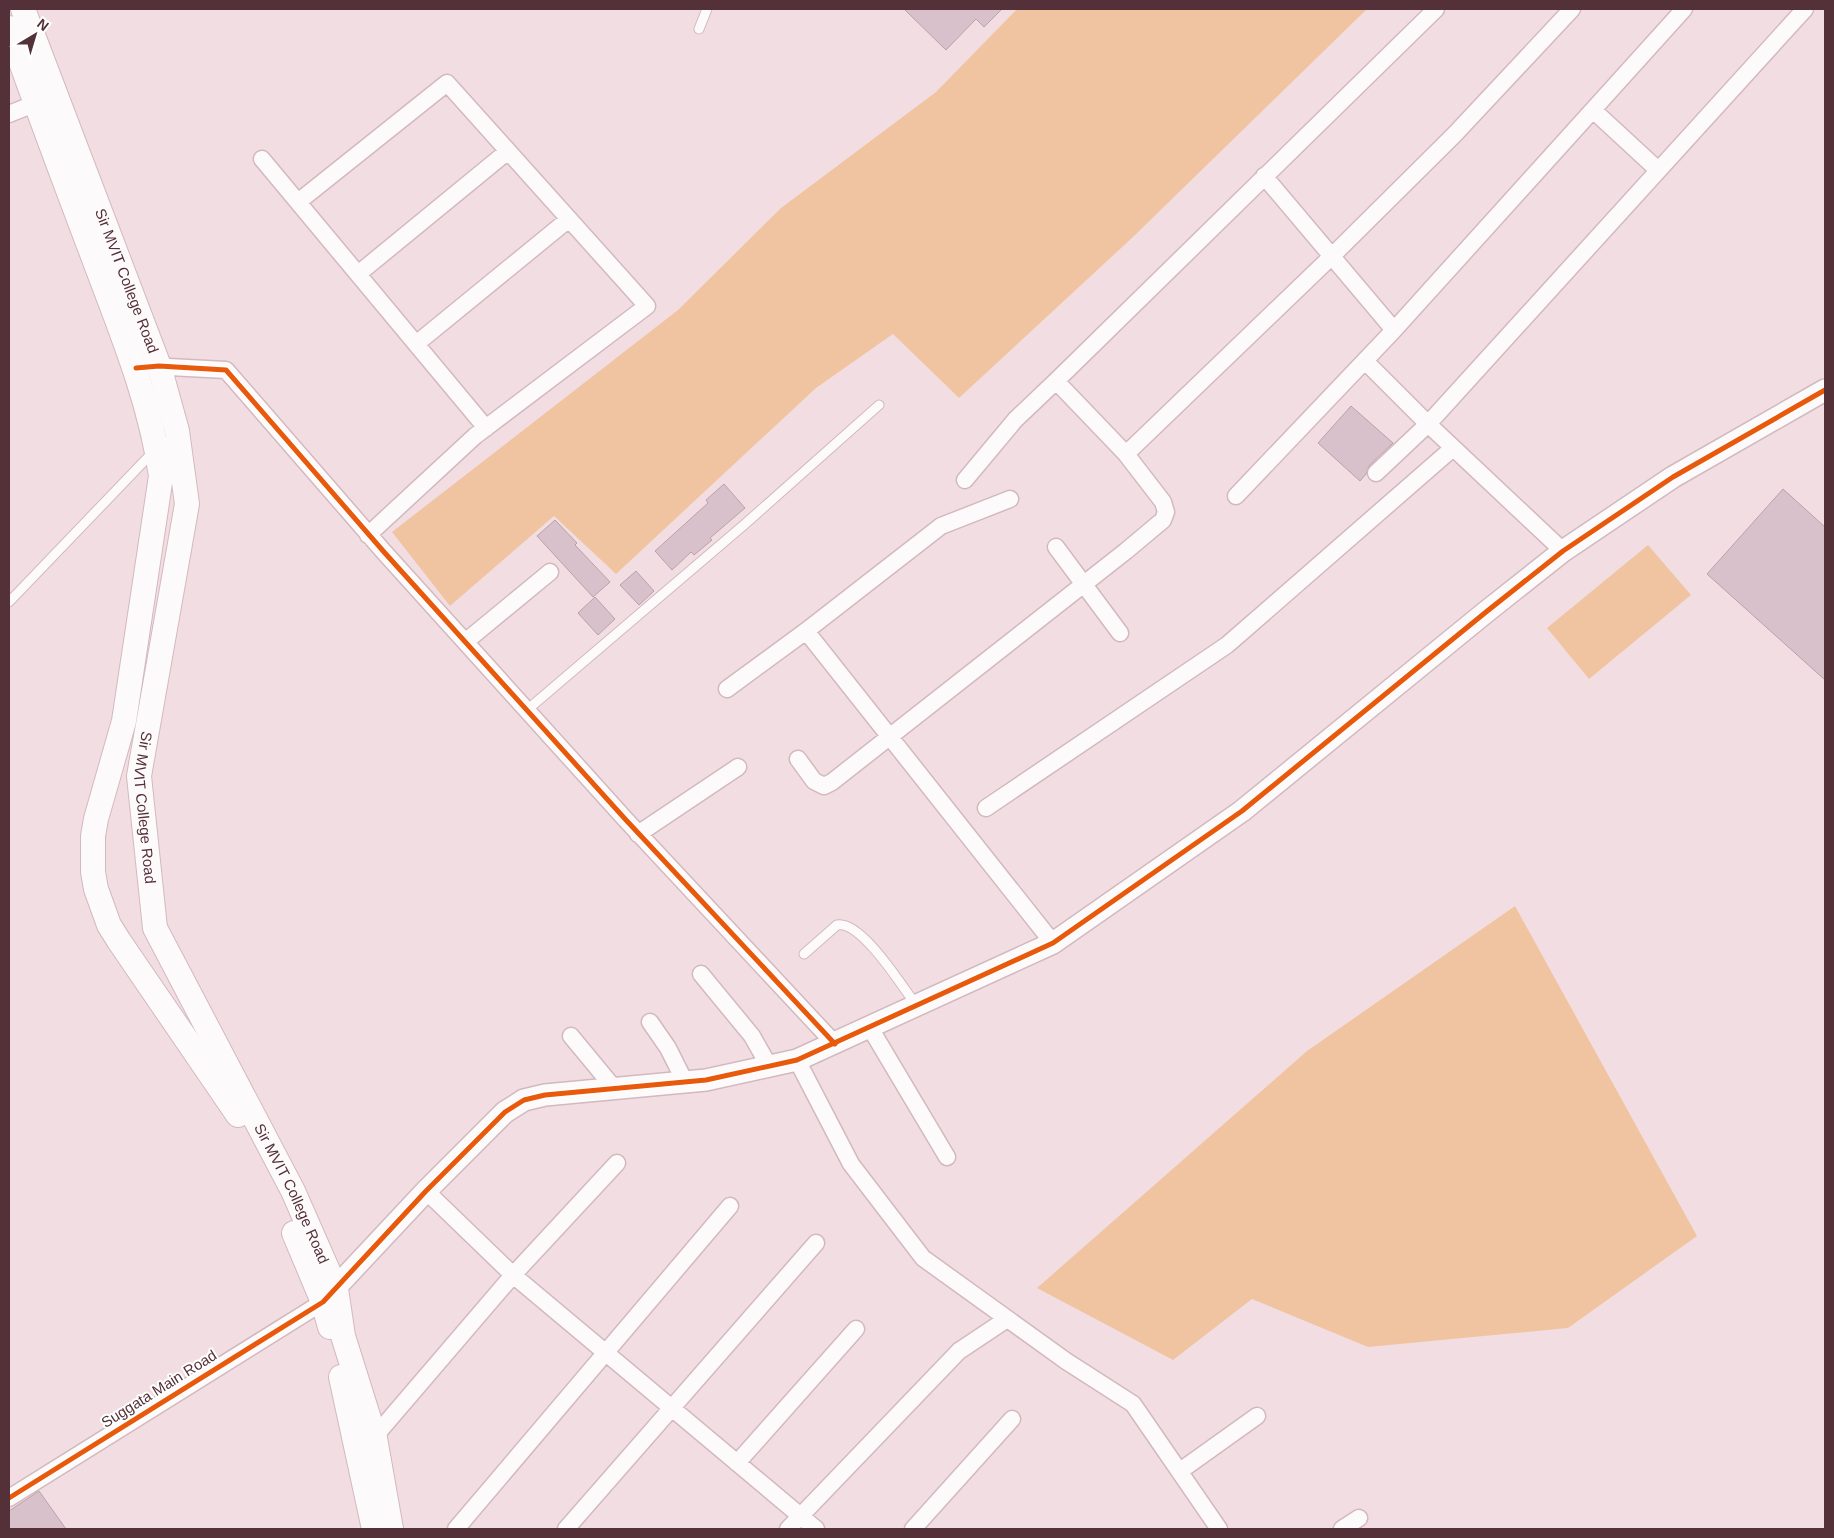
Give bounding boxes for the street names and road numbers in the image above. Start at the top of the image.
street label: Sir MVIT College Road [92,206,162,355]
street label: Sir MVIT College Road [131,730,159,885]
street label: Sir MVIT College Road [251,1121,333,1266]
street label: Suggata Main Road [98,1346,219,1431]

